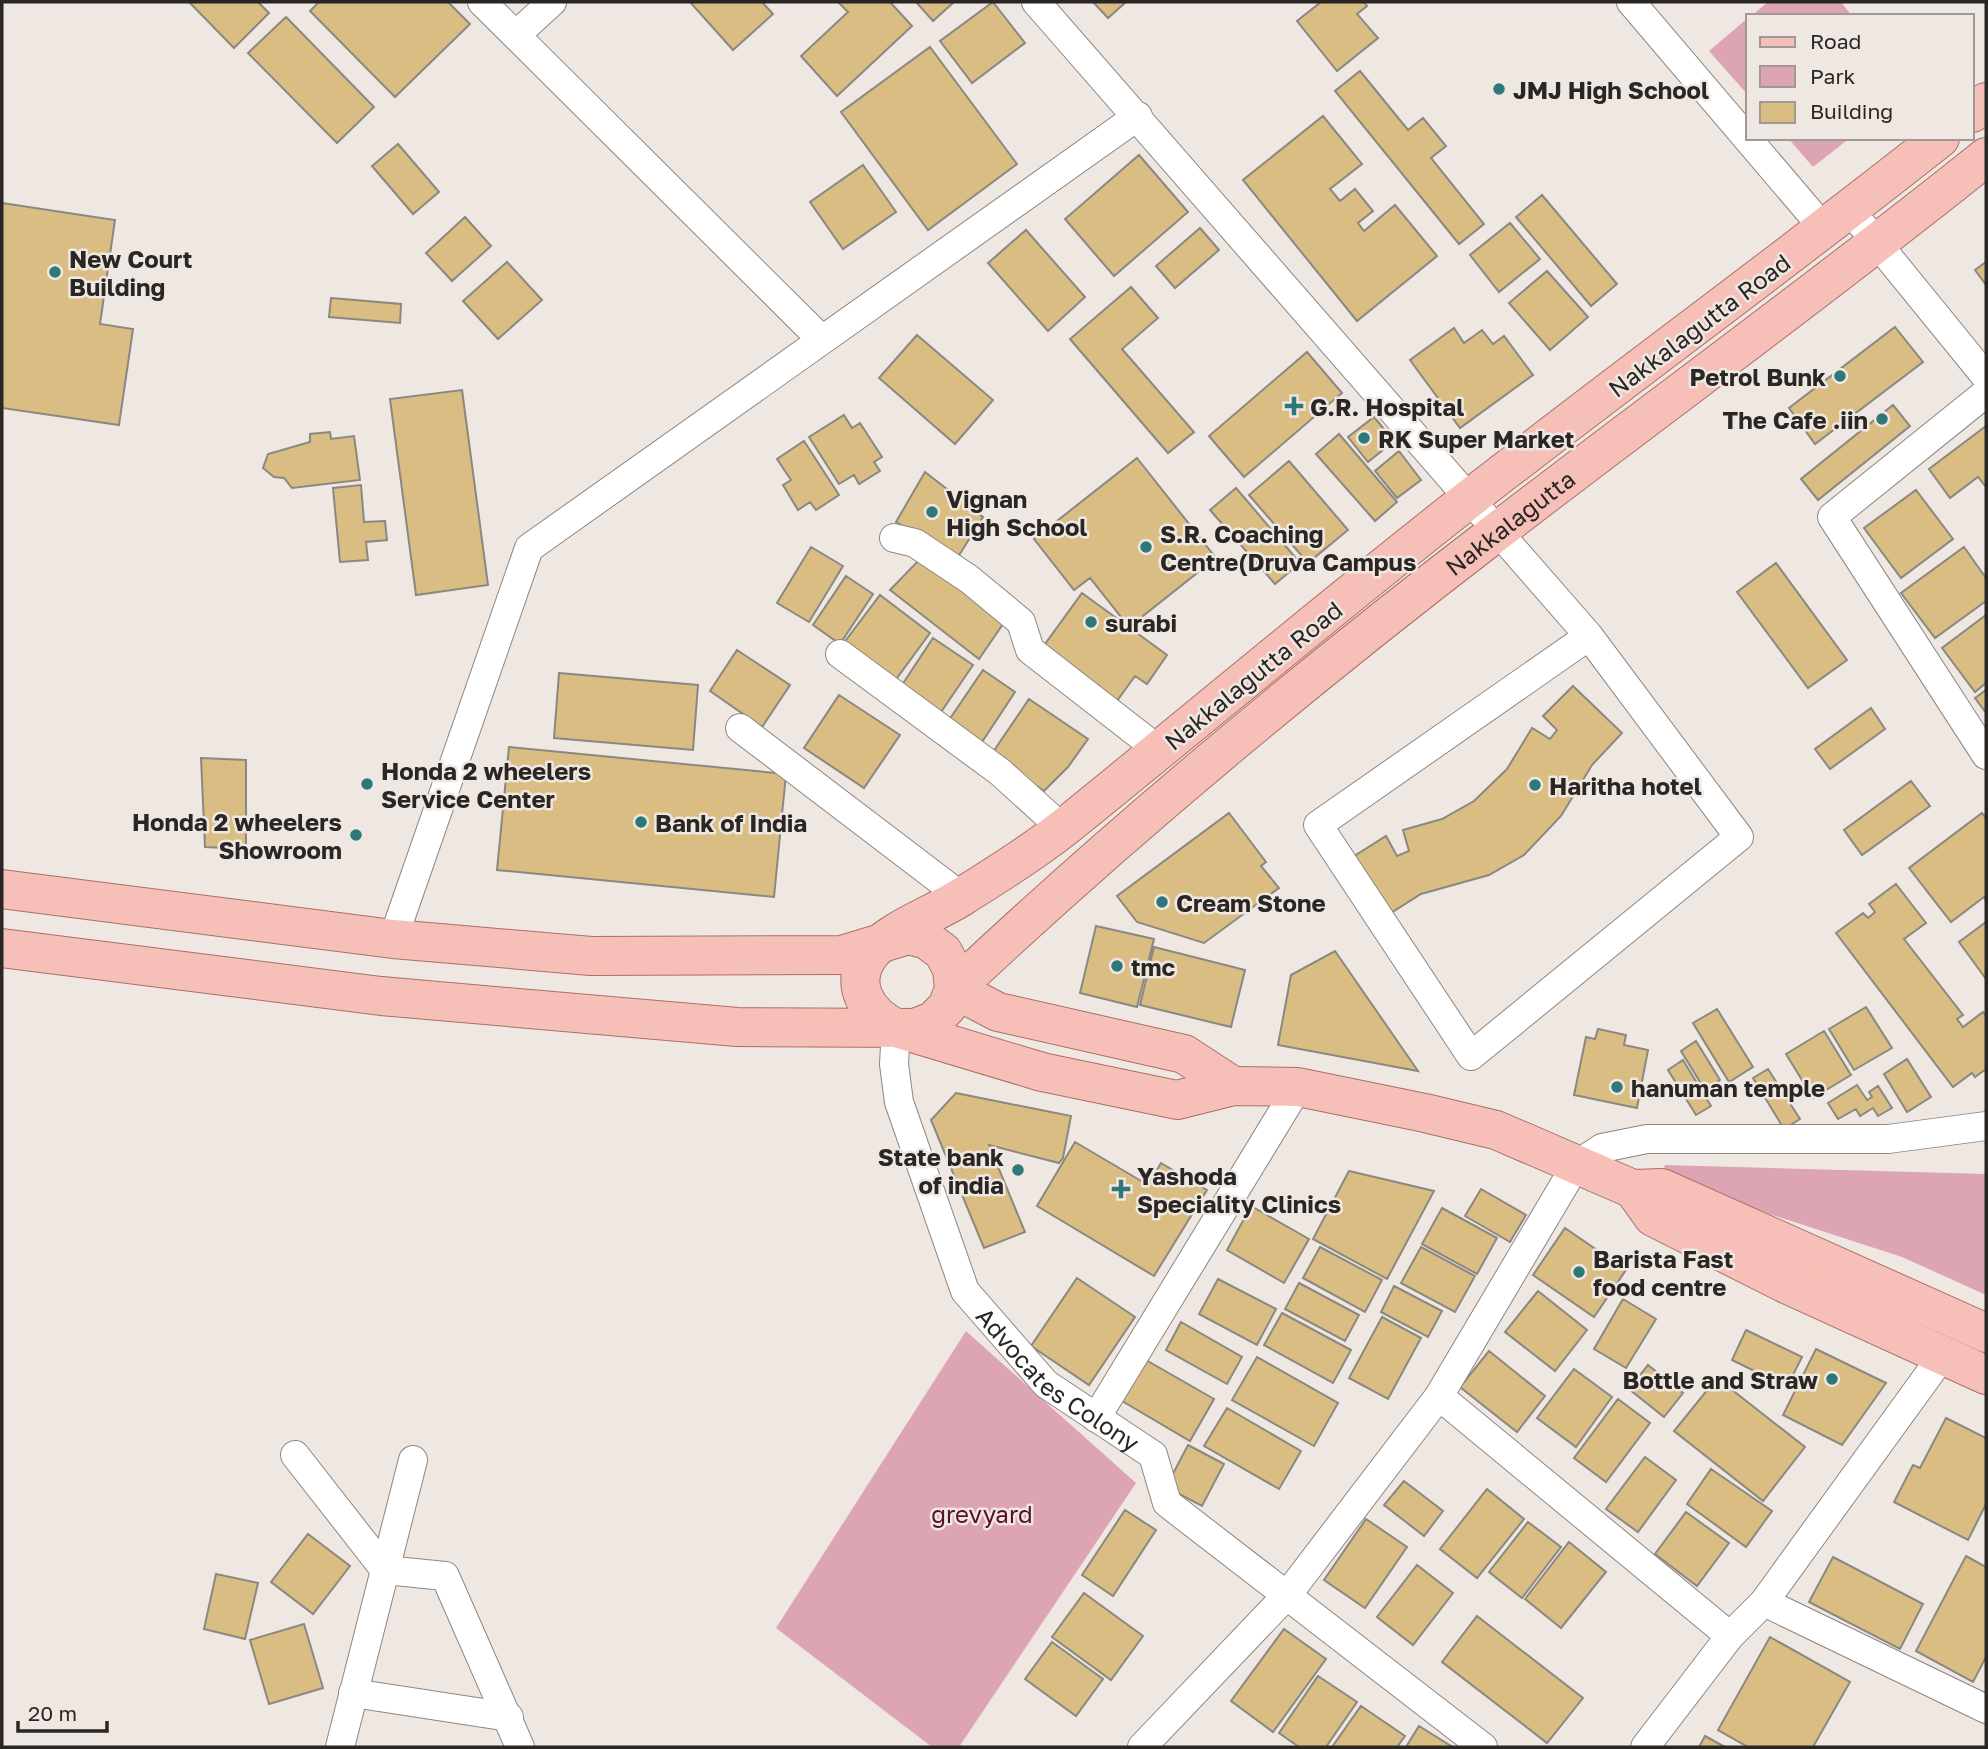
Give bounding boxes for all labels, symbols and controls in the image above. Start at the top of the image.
legend [1746,14,1974,140]
text: Road [1810,28,1861,54]
text: Park [1810,63,1856,89]
place label: JMJ High School [1513,75,1709,104]
marker: JMJ High School [1491,81,1507,97]
text: Building [1810,98,1893,124]
place label: New Court Building [69,244,192,301]
street label: Nakkalagutta Road [1602,247,1796,403]
marker: New Court Building [47,264,63,280]
place label: Petrol Bunk [1689,362,1826,391]
marker: Petrol Bunk [1832,368,1848,384]
place label: G.R. Hospital [1310,392,1464,421]
marker: G.R. Hospital [1284,396,1304,416]
place label: The Cafe .iin [1723,405,1868,434]
marker: The Cafe .iin [1874,411,1890,427]
place label: RK Super Market [1378,424,1574,453]
marker: RK Super Market [1356,430,1372,446]
street label: Nakkalagutta [1439,463,1580,581]
place label: Vignan High School [946,484,1087,541]
marker: Vignan High School [924,504,940,520]
place label: S.R. Coaching Centre(Druva Campus [1160,519,1416,576]
marker: S.R. Coaching Centre(Druva Campus [1138,539,1154,555]
street label: Nakkalagutta Road [1158,594,1348,756]
place label: surabi [1105,608,1177,637]
marker: surabi [1083,614,1099,630]
place label: Honda 2 wheelers Service Center [381,756,591,813]
place label: Haritha hotel [1549,771,1702,800]
marker: Honda 2 wheelers Service Center [359,776,375,792]
marker: Haritha hotel [1527,777,1543,793]
place label: Honda 2 wheelers Showroom [132,807,342,864]
place label: Bank of India [655,808,807,837]
marker: Bank of India [633,814,649,830]
marker: Honda 2 wheelers Showroom [348,827,364,843]
place label: Cream Stone [1176,888,1326,917]
marker: Cream Stone [1154,894,1170,910]
place label: tmc [1131,952,1176,981]
marker: tmc [1109,958,1125,974]
place label: hanuman temple [1631,1073,1825,1102]
marker: hanuman temple [1609,1079,1625,1095]
place label: State bank of india [878,1142,1004,1199]
place label: Yashoda Speciality Clinics [1137,1161,1341,1218]
marker: State bank of india [1010,1162,1026,1178]
marker: Yashoda Speciality Clinics [1111,1179,1131,1199]
place label: Barista Fast food centre [1593,1244,1733,1301]
marker: Barista Fast food centre [1571,1264,1587,1280]
street label: Advocates Colony [971,1301,1145,1457]
place label: Bottle and Straw [1622,1365,1818,1394]
marker: Bottle and Straw [1824,1371,1840,1387]
park label: grevyard [931,1499,1033,1528]
scale bar [18,1690,107,1734]
text: 20 m [28,1700,77,1726]

